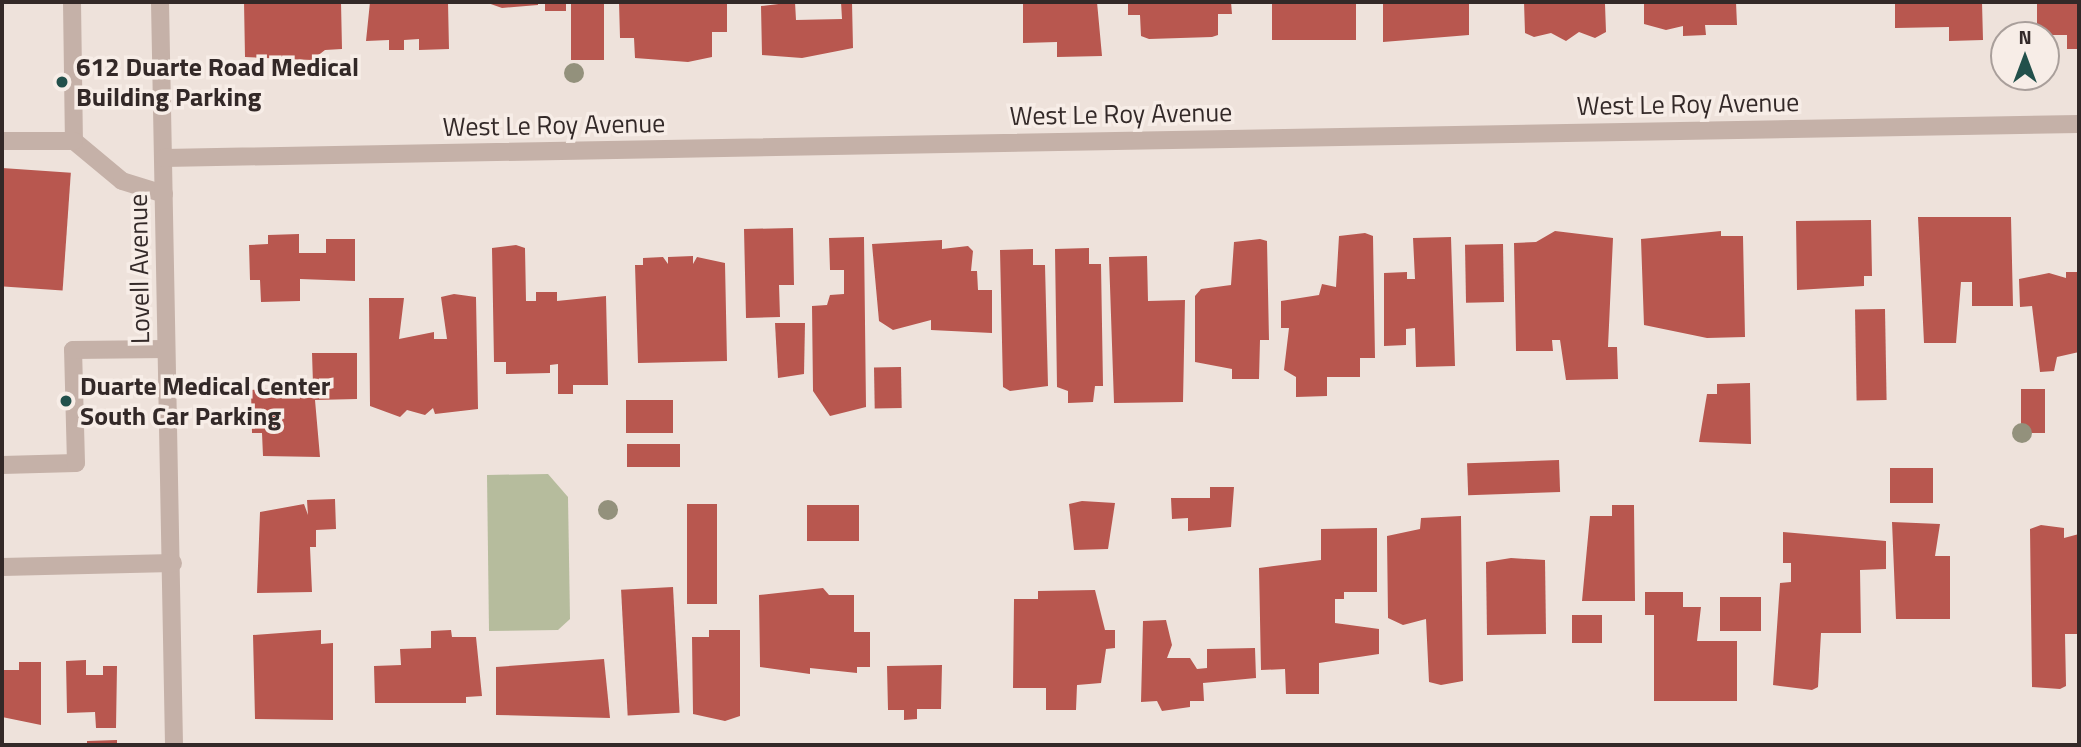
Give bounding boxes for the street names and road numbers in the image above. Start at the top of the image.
street label: West Le Roy Avenue [1576,86,1800,122]
street label: West Le Roy Avenue [1009,96,1233,132]
street label: West Le Roy Avenue [442,107,666,143]
street label: Lovell Avenue [122,194,156,344]

